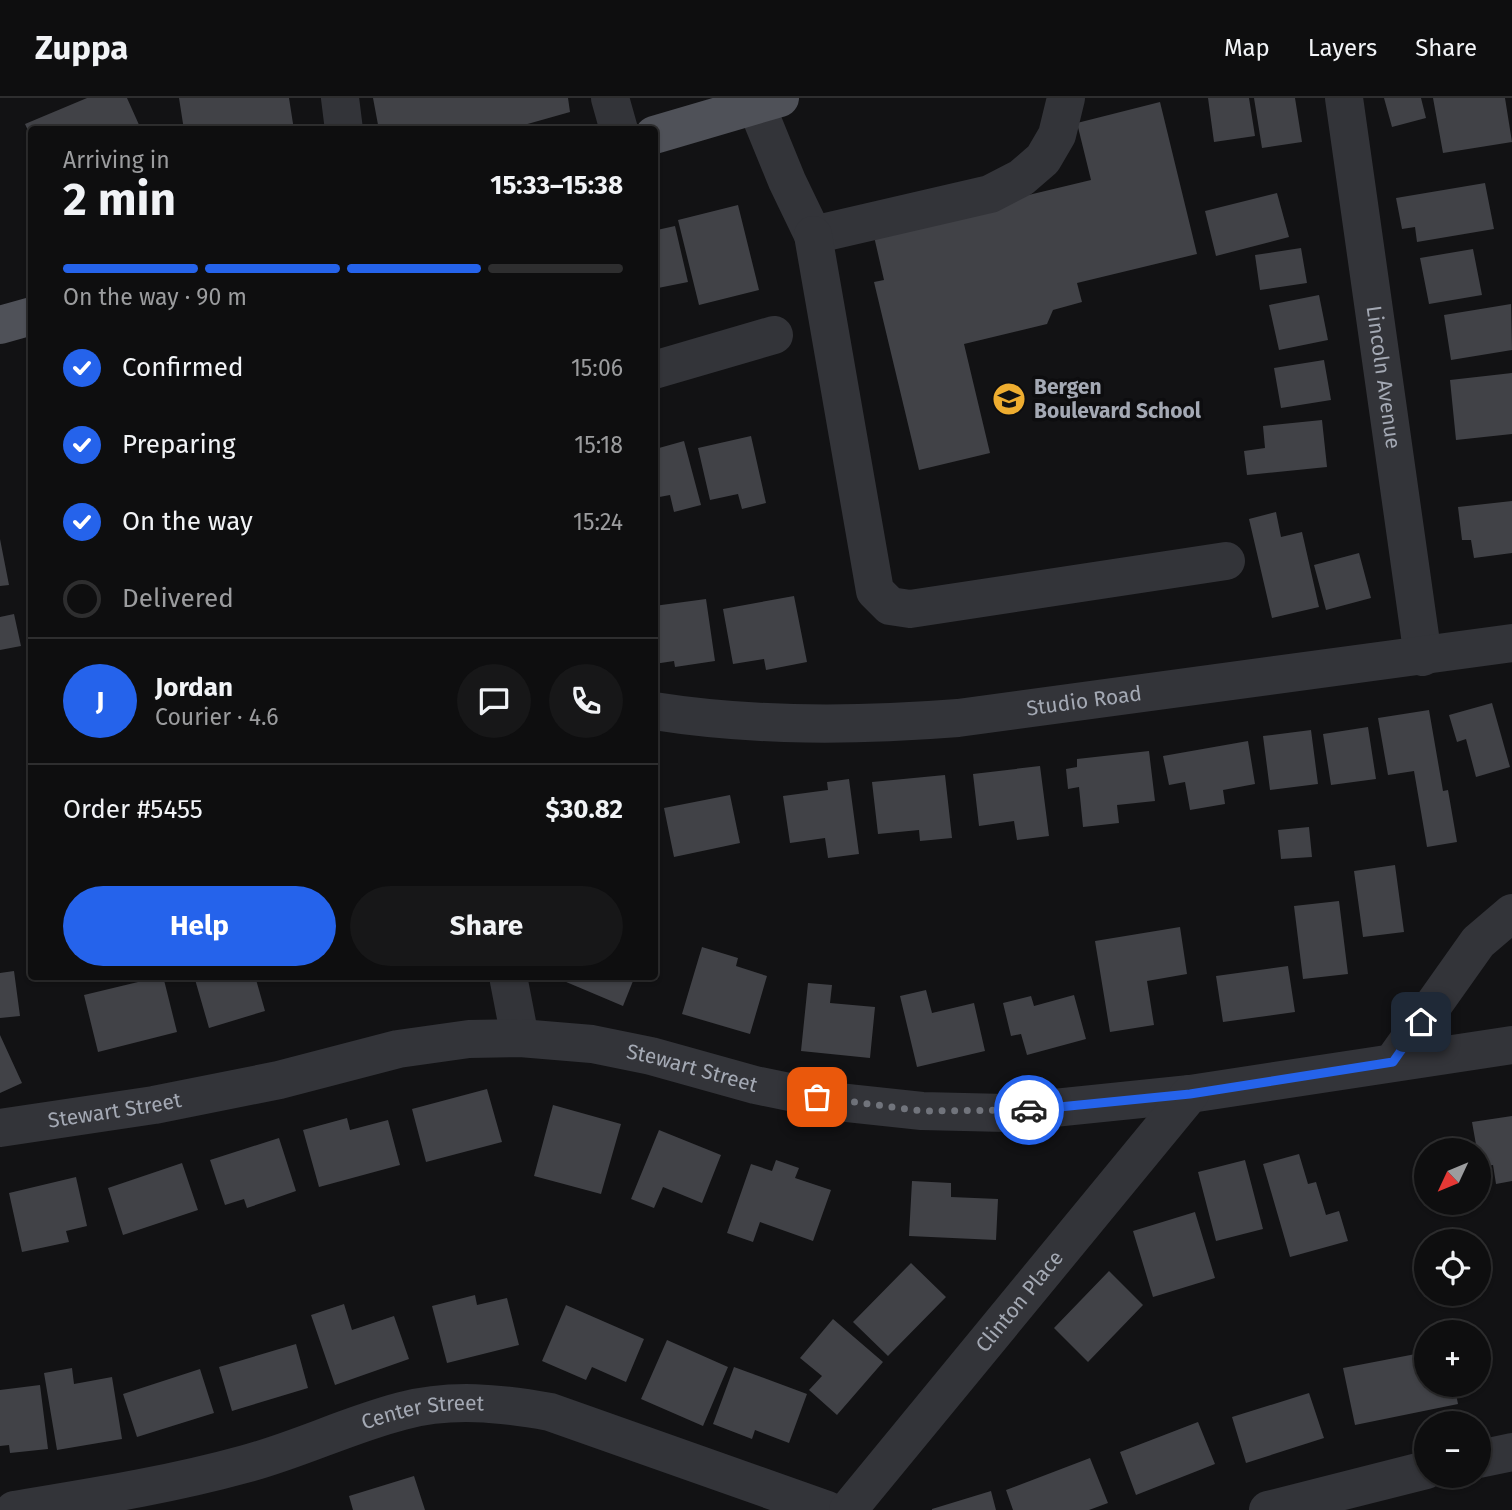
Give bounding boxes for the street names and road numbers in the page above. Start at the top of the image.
street label: Lincoln Avenue [1360,304,1406,451]
street label: Studio Road [1025,680,1143,722]
street label: Stewart Street [624,1038,761,1098]
street label: Stewart Street [46,1087,184,1134]
street label: Clinton Place [970,1245,1069,1358]
street label: Center Street [358,1390,485,1436]

